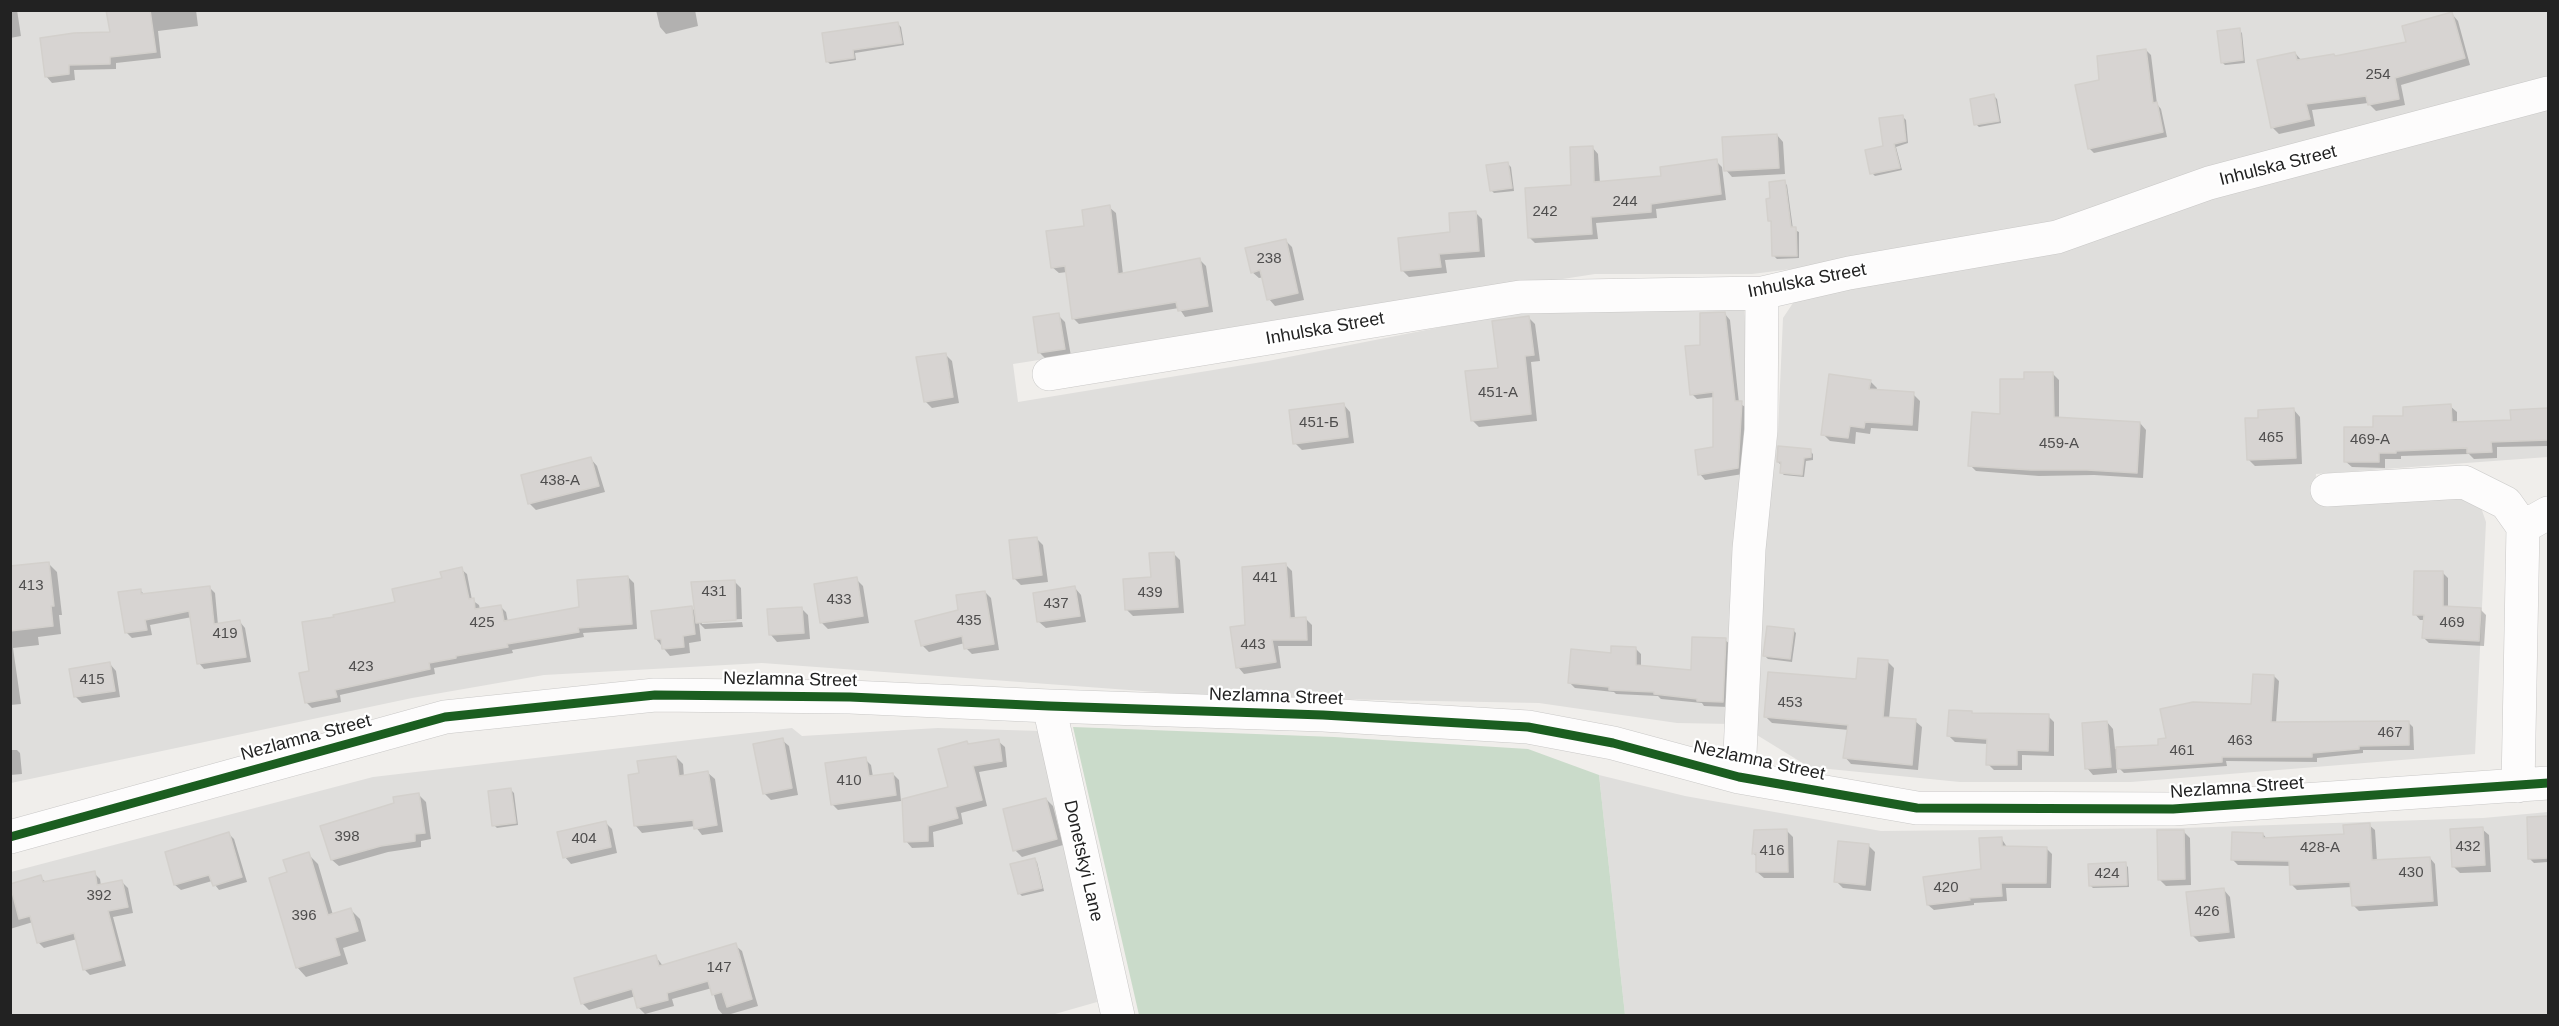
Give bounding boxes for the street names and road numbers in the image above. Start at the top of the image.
street label: Inhulska Street [2217,141,2339,191]
street label: Inhulska Street [1746,259,1868,303]
street label: Inhulska Street [1264,308,1386,350]
street label: Nezlamna Street [723,668,857,692]
street label: Nezlamna Street [1209,684,1343,710]
street label: Nezlamna Street [238,710,374,766]
street label: Nezlamna Street [1691,736,1827,786]
street label: Nezlamna Street [2169,773,2305,803]
street label: Donetskyi Lane [1059,798,1107,924]

